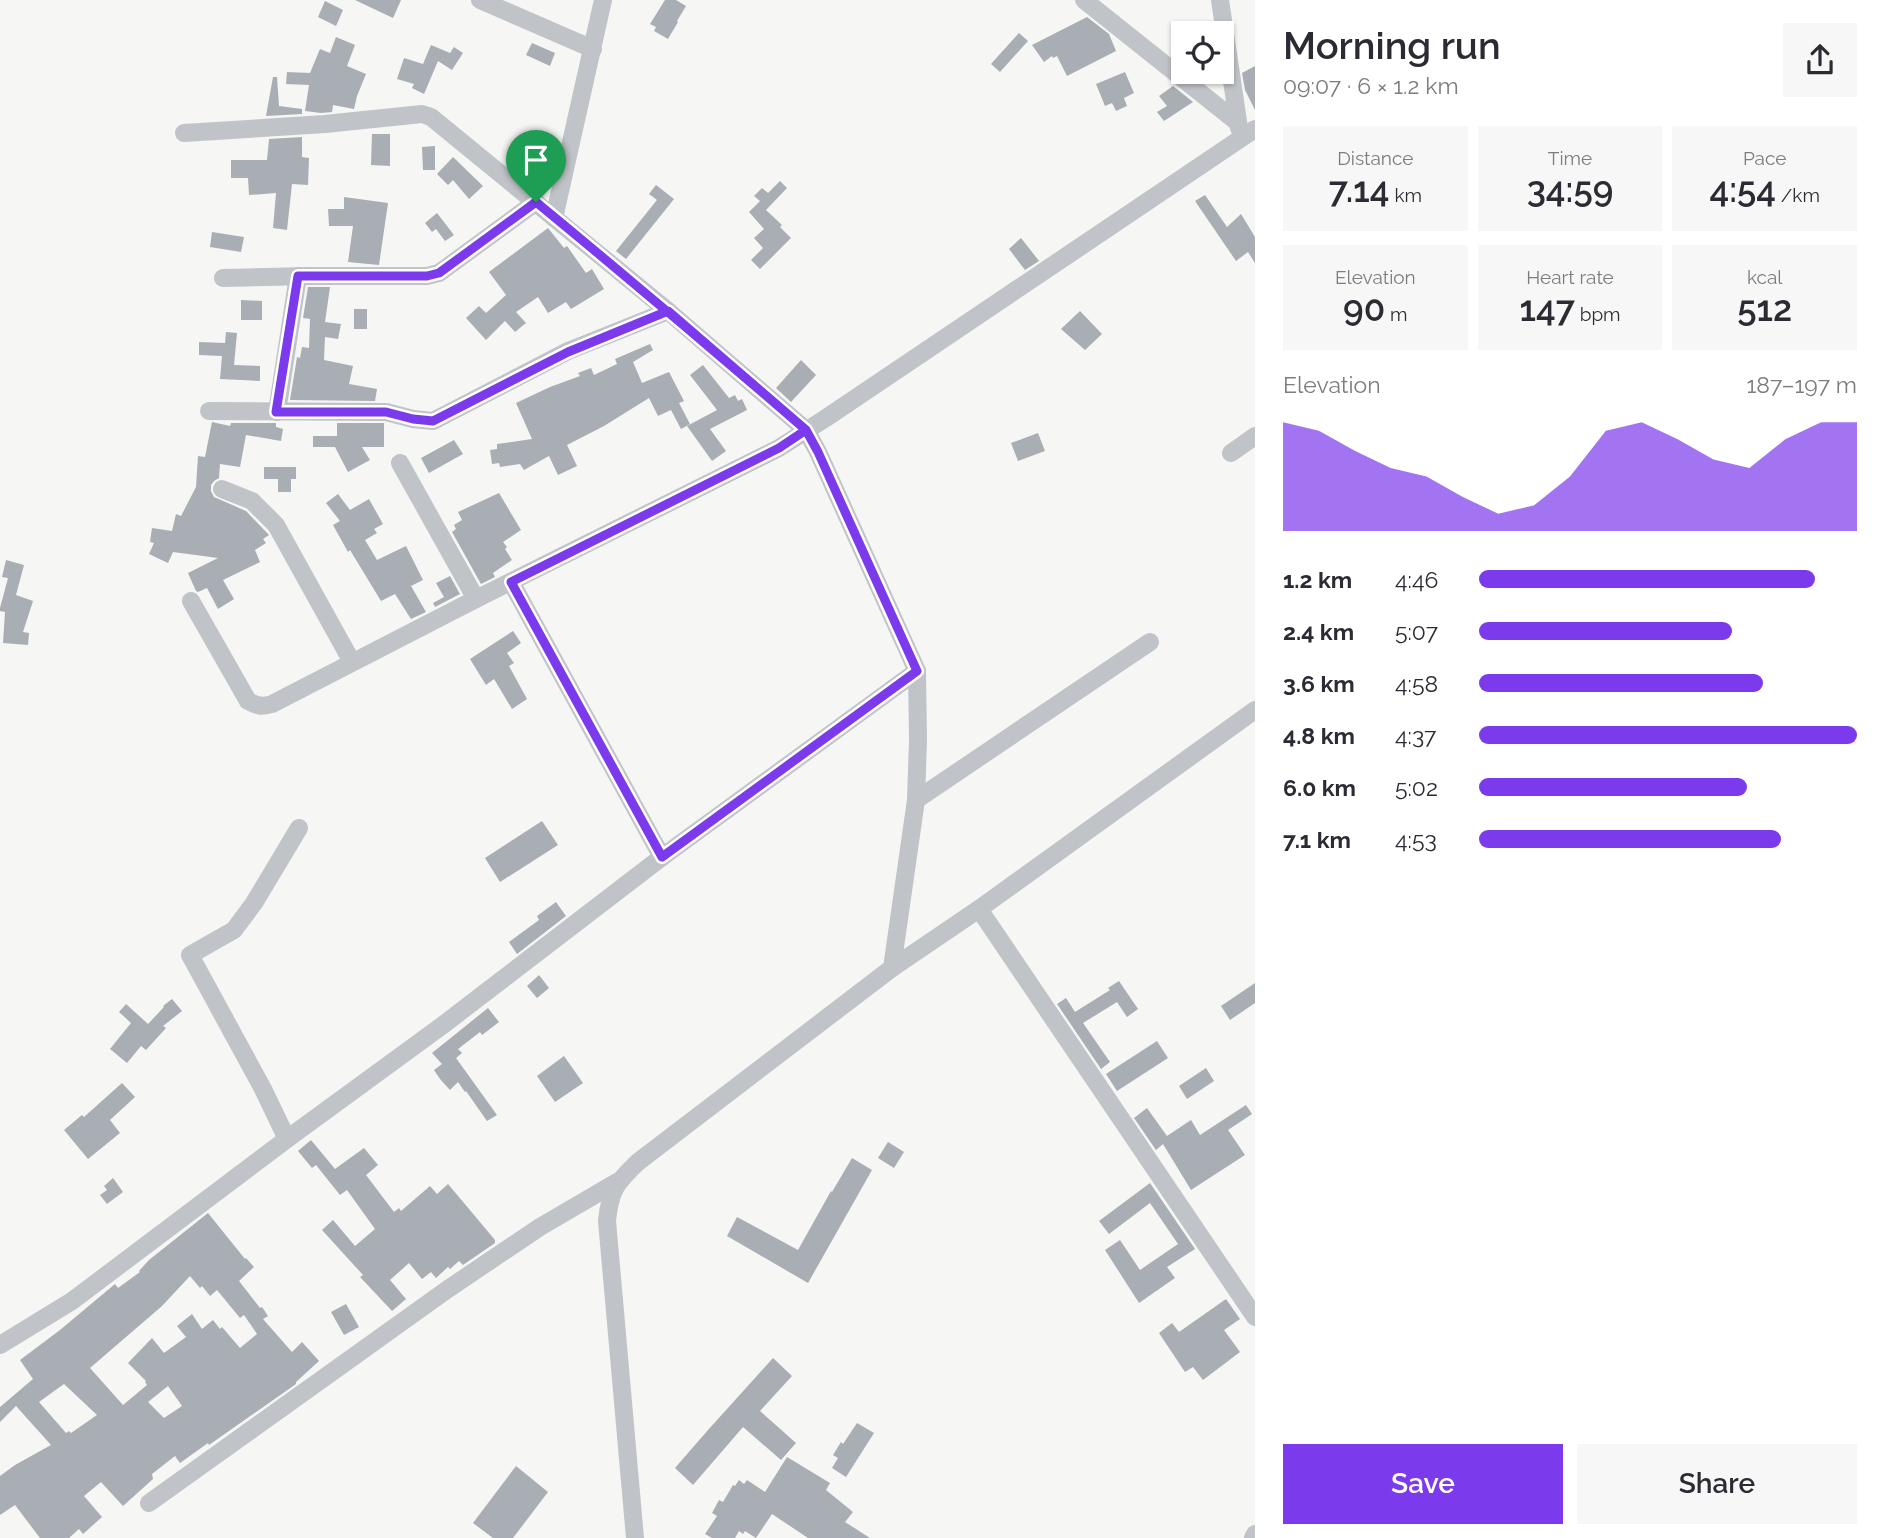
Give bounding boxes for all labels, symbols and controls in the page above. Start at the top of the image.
map controls [1171,21,1234,84]
button: locate [1171,21,1234,84]
text: Morning run [1283,23,1501,68]
button: share [1783,23,1857,97]
text: 09:07 · 6 × 1.2 km [1283,72,1459,99]
pin [506,130,566,202]
icon: arrive [517,141,555,179]
text: Distance [1337,147,1413,169]
text: Time [1548,147,1592,169]
text: Pace [1743,147,1786,169]
text: 7.14 [1329,169,1390,210]
text: 34:59 [1527,169,1613,210]
text: 4:54 [1709,169,1776,210]
text: km [1390,184,1422,206]
text: /km [1776,184,1820,206]
text: Elevation [1335,266,1416,288]
text: Heart rate [1526,266,1614,288]
text: kcal [1747,266,1782,288]
text: 90 [1343,288,1385,329]
text: 147 [1519,288,1575,329]
text: 512 [1737,288,1792,329]
text: m [1385,303,1408,325]
text: bpm [1575,303,1621,325]
text: Elevation [1283,371,1381,398]
text: 187–197 m [1746,371,1857,398]
text: 1.2 km [1283,566,1352,593]
text: 4:46 [1395,566,1438,593]
text: 2.4 km [1283,618,1354,645]
text: 5:07 [1395,618,1438,645]
text: 3.6 km [1283,670,1355,697]
text: 4:58 [1395,670,1438,697]
text: 4.8 km [1283,722,1355,749]
text: 4:37 [1395,722,1436,749]
text: 6.0 km [1283,774,1356,801]
text: 5:02 [1395,774,1438,801]
text: 7.1 km [1283,826,1351,853]
text: 4:53 [1395,826,1437,853]
button: Save [1283,1444,1563,1524]
button: Share [1577,1444,1857,1524]

